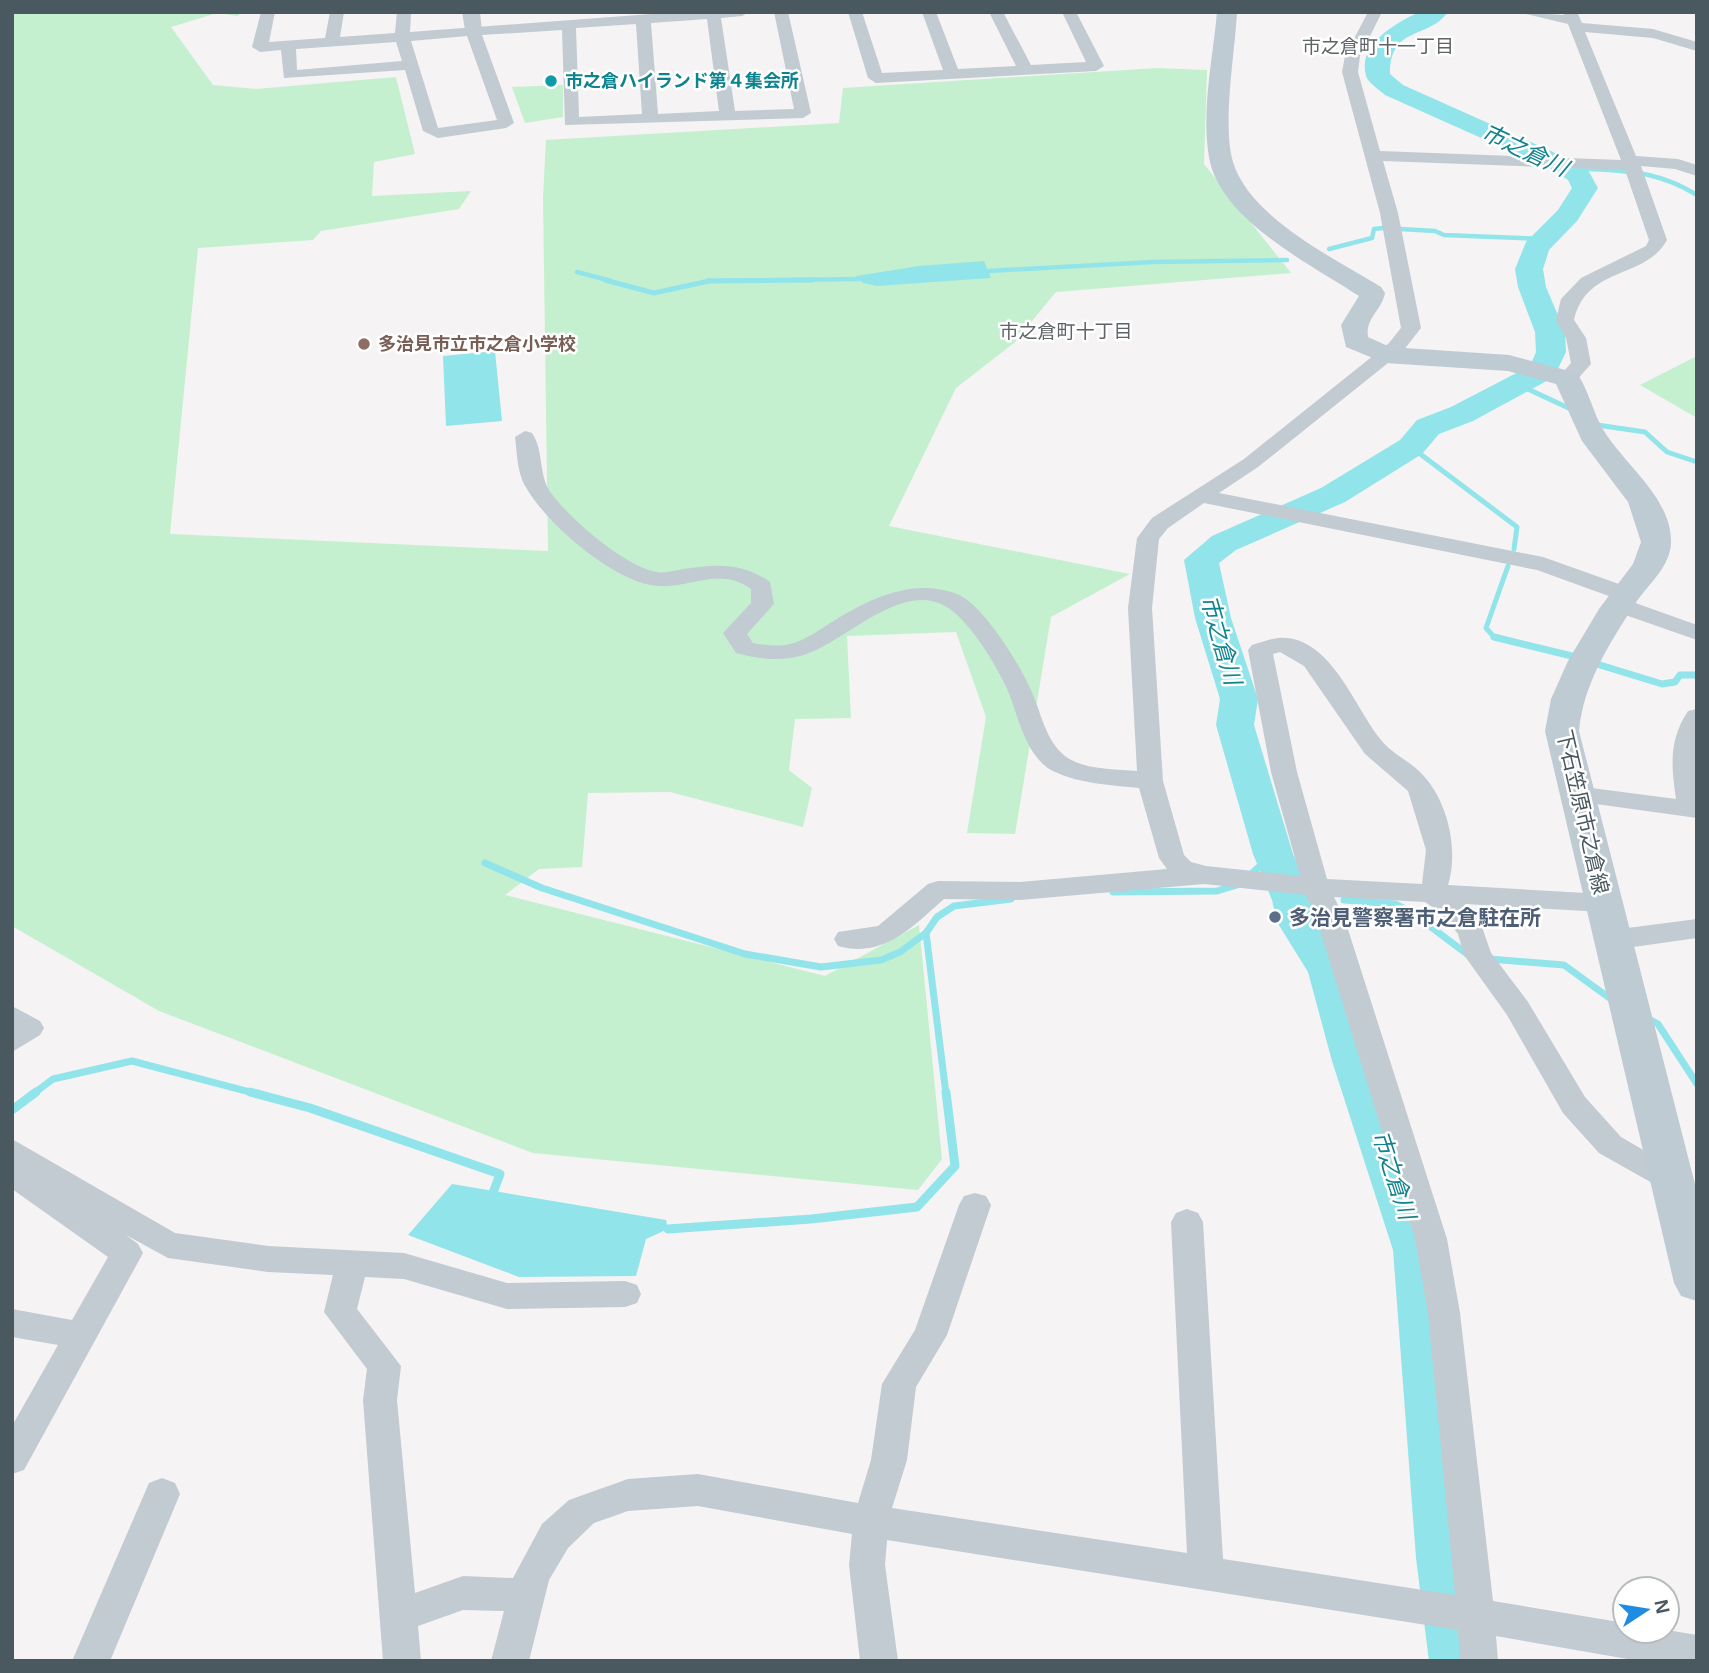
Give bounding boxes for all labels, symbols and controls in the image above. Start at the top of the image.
district label: 市之倉町十一丁目 [1302,36,1454,57]
place label: 市之倉ハイランド第４集会所 [565,71,799,91]
marker: 市之倉ハイランド第４集会所 [543,73,559,89]
water label: 市之倉川 [1478,119,1575,182]
district label: 市之倉町十丁目 [999,321,1133,342]
place label: 多治見市立市之倉小学校 [378,334,576,354]
marker: 多治見市立市之倉小学校 [356,336,372,352]
water label: 市之倉川 [1196,592,1247,691]
street label: 下石笠原市之倉線 [1553,728,1613,896]
place label: 多治見警察署市之倉駐在所 [1289,906,1541,929]
marker: 多治見警察署市之倉駐在所 [1267,909,1283,925]
water label: 市之倉川 [1367,1127,1422,1226]
north arrow [1611,1575,1681,1645]
text: N [1650,1598,1674,1615]

